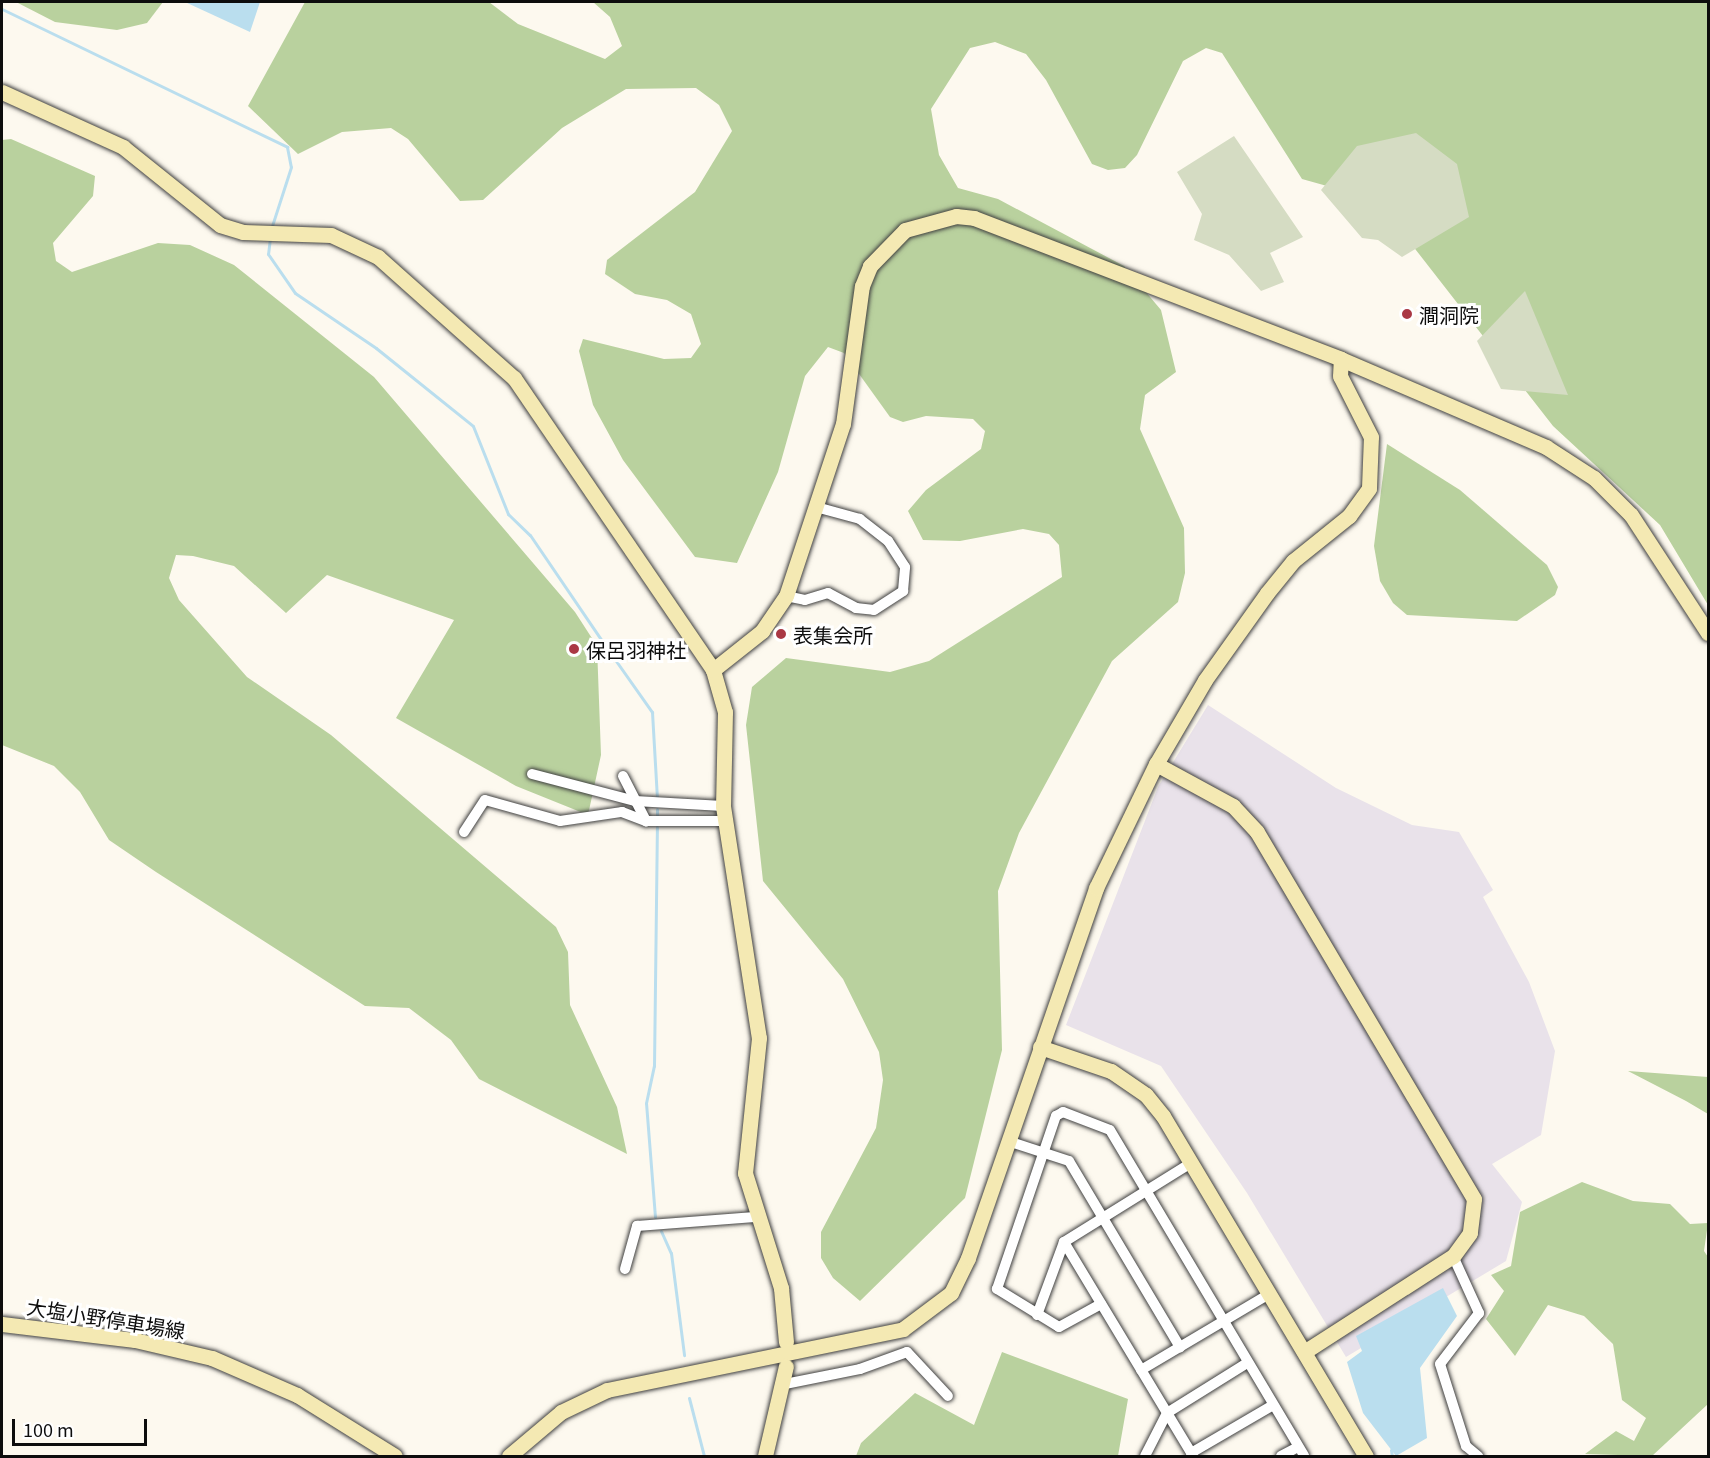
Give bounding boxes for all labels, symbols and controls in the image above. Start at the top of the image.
place label: 澗洞院 [1419,302,1479,326]
marker: 澗洞院 [1400,307,1414,321]
place label: 表集会所 [793,622,873,646]
marker: 表集会所 [774,627,788,641]
place label: 保呂羽神社 [586,637,686,661]
marker: 保呂羽神社 [567,642,581,656]
street label: 大塩小野停車場線 [25,1294,187,1342]
scale bar [15,1407,150,1445]
text: 100 m [23,1416,74,1442]

